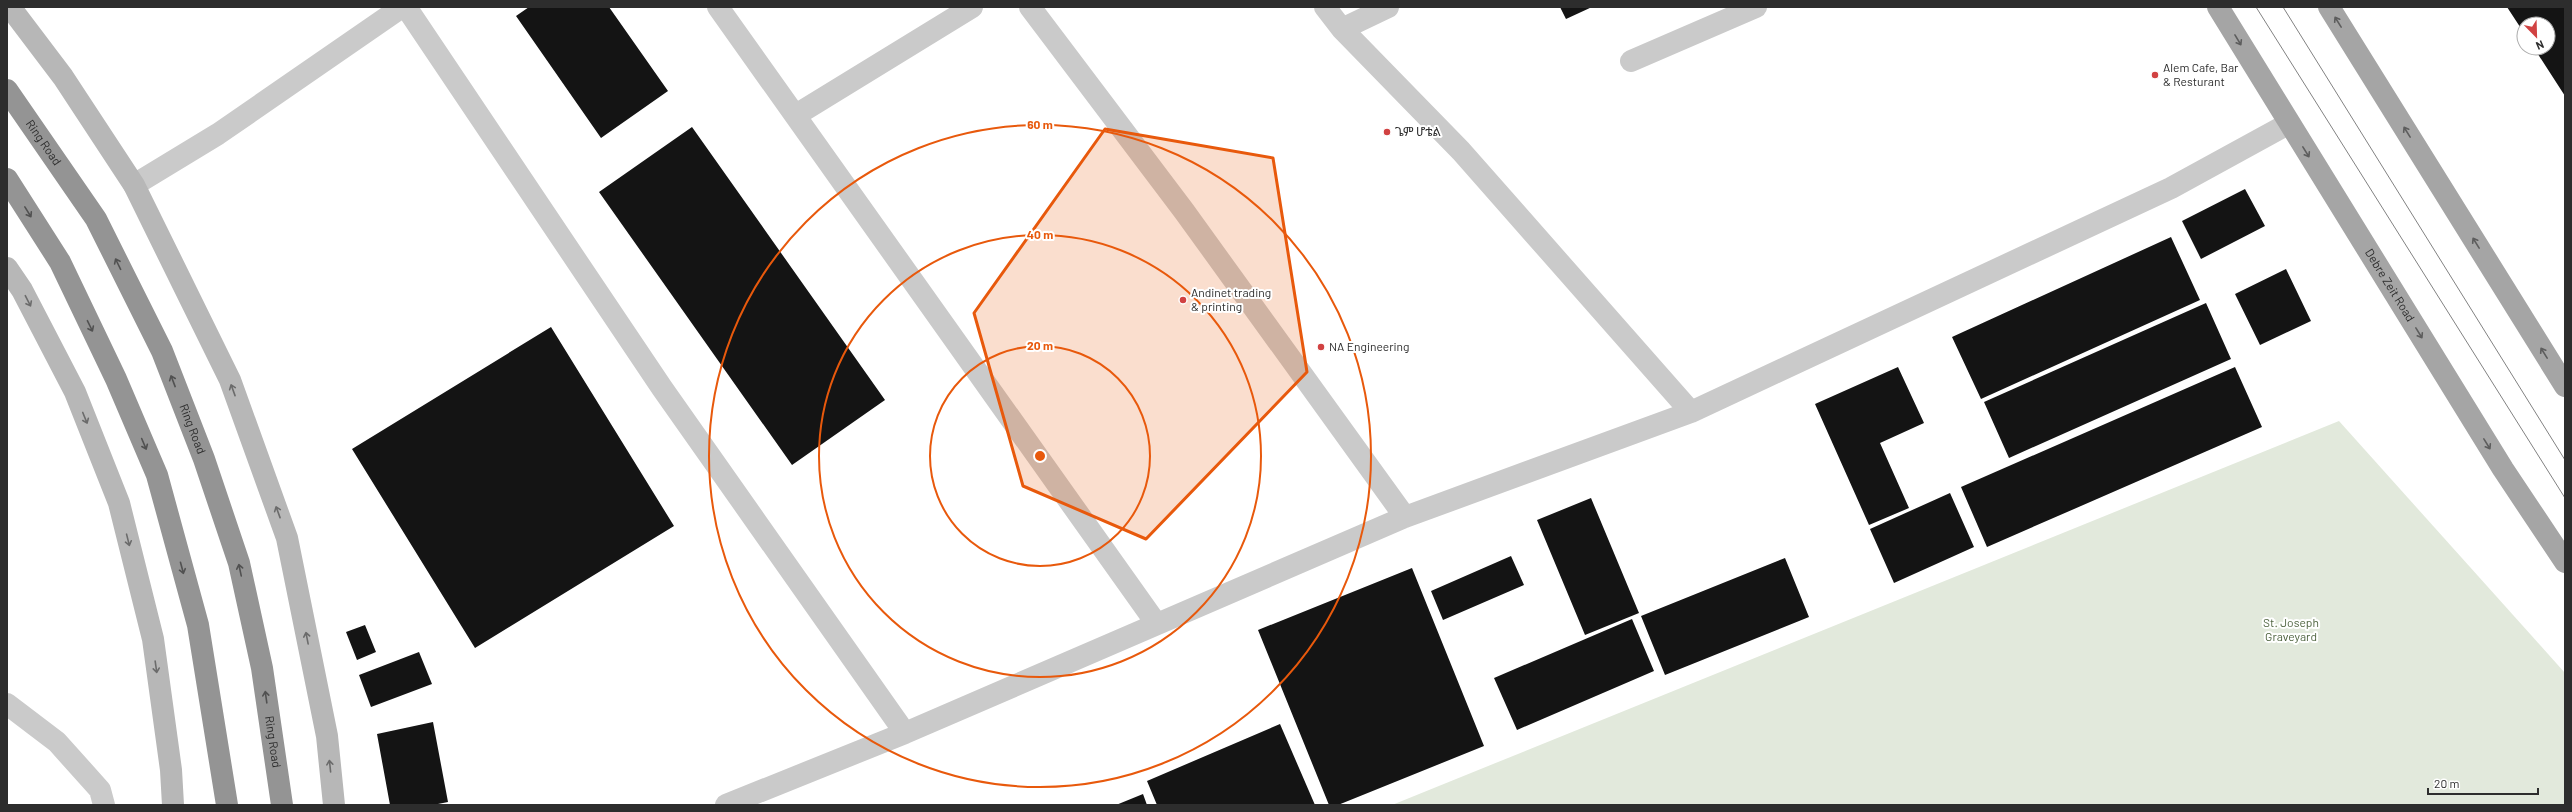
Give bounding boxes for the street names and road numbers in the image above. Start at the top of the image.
street label: Ring Road [24,117,65,168]
street label: Debre Zeit Road [2363,246,2418,324]
street label: Ring Road [177,402,209,456]
street label: Ring Road [263,715,284,769]

